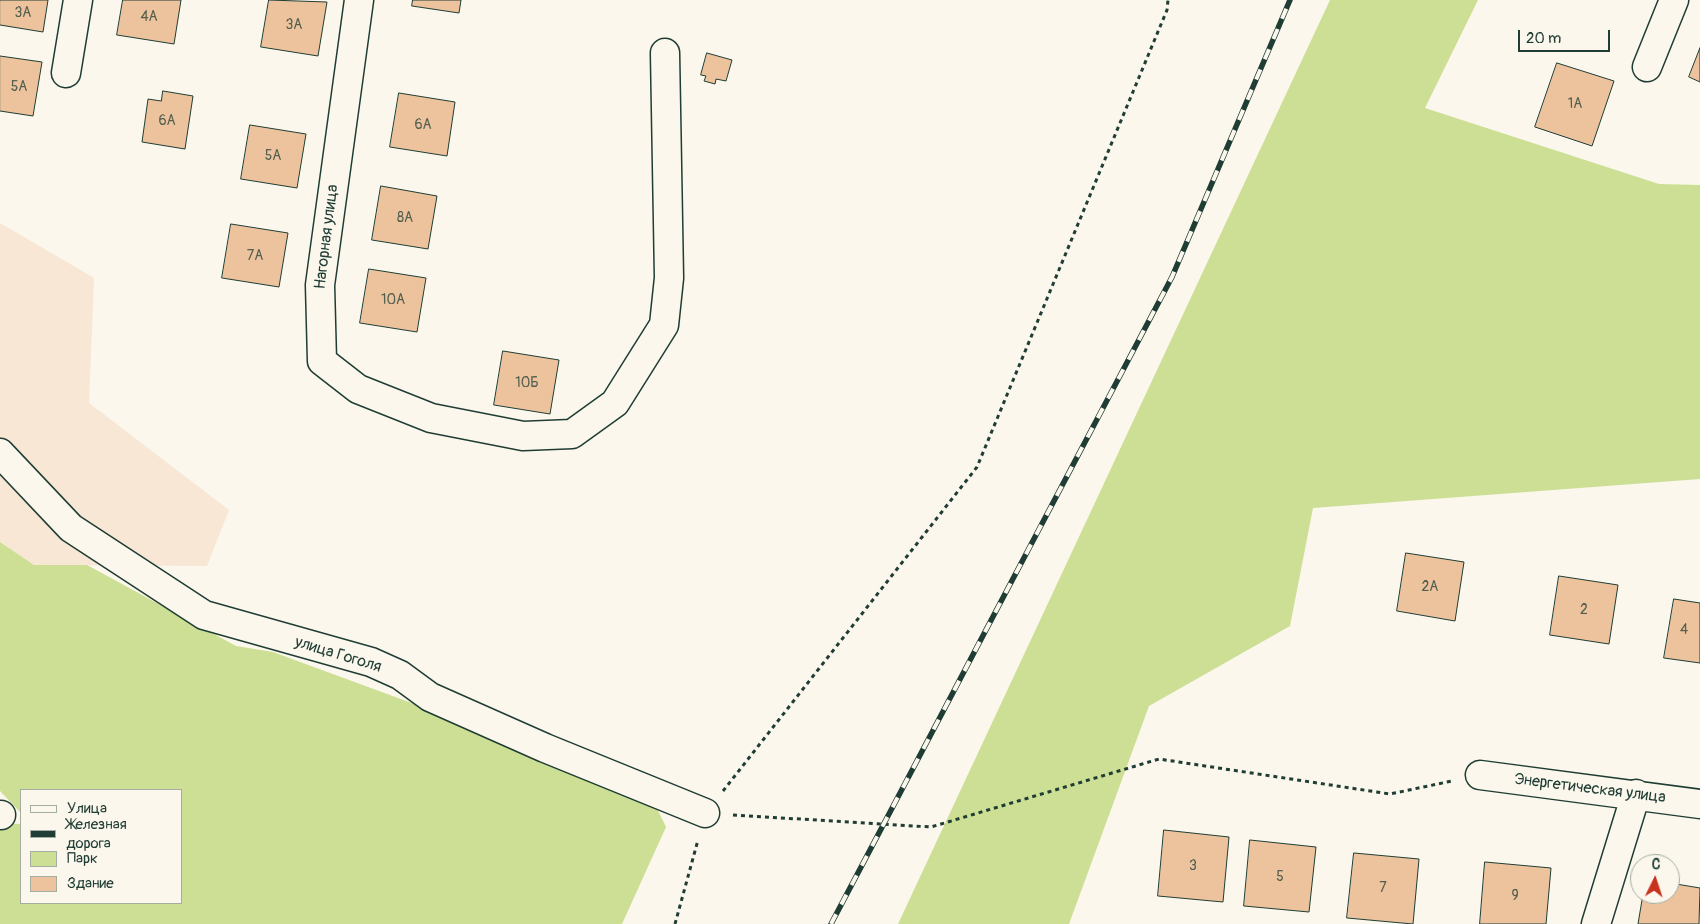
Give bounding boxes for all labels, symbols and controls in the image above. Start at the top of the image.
house number: 3А [15,5,31,21]
house number: 4А [140,9,158,25]
house number: 3А [286,17,302,33]
scale bar [1520,20,1612,52]
text: 20 m [1526,29,1561,48]
house number: 5А [11,79,27,95]
house number: 1А [1568,96,1582,112]
house number: 6А [158,113,176,129]
house number: 6А [414,117,432,133]
house number: 5А [265,148,281,164]
street label: Нагорная улица [311,184,343,290]
house number: 8А [397,210,413,226]
house number: 7А [247,248,263,264]
house number: 10А [381,292,405,308]
house number: 10Б [515,375,539,391]
house number: 2А [1422,579,1438,595]
house number: 2 [1580,602,1588,618]
house number: 4 [1680,622,1688,638]
street label: улица Гоголя [292,633,384,677]
street label: Энергетическая улица [1513,770,1667,808]
legend [20,789,182,904]
text: Улица [67,799,107,818]
text: Железная дорога [66,815,127,853]
text: Парк [67,849,98,868]
north arrow [1630,854,1680,904]
text: С [1651,856,1661,873]
house number: 3 [1189,858,1197,874]
house number: 5 [1276,869,1284,885]
text: Здание [67,874,114,893]
house number: 7 [1379,880,1387,896]
house number: 9 [1511,888,1519,904]

